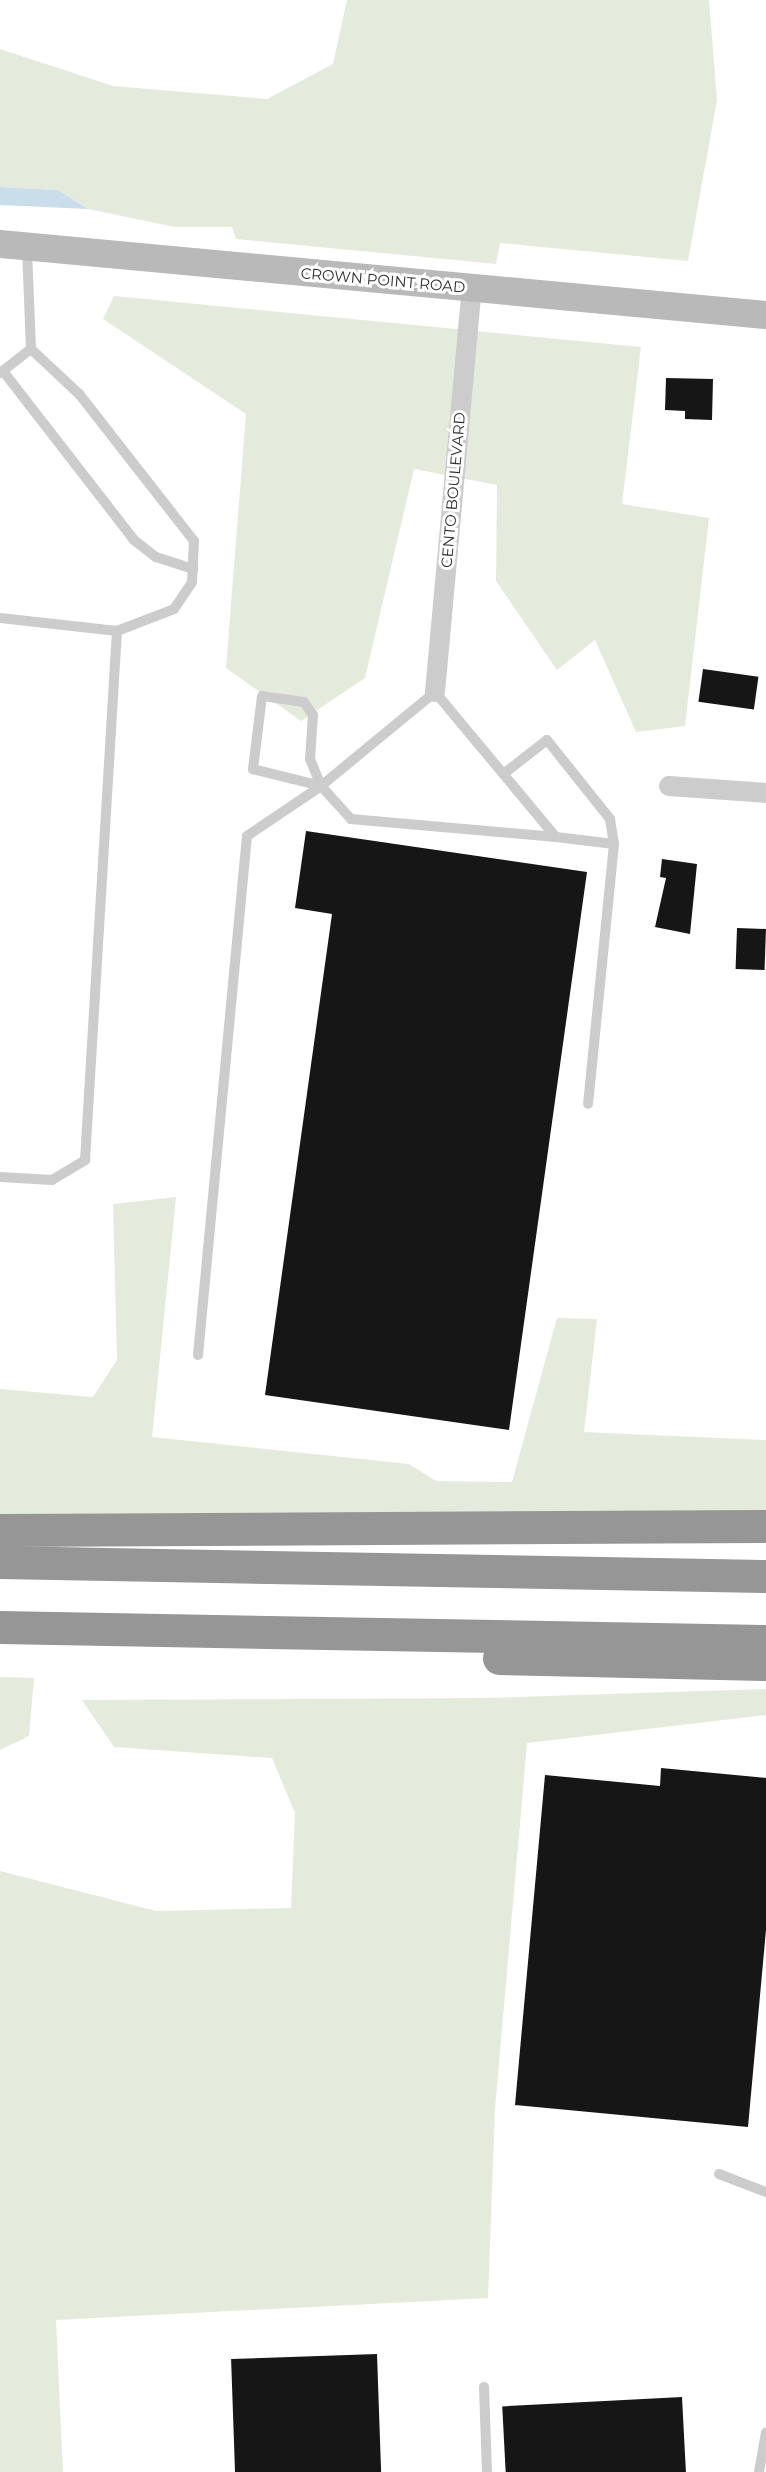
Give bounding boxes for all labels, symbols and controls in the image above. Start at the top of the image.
street label: CROWN POINT ROAD [300,264,466,296]
street label: CENTO BOULEVARD [437,411,469,569]

